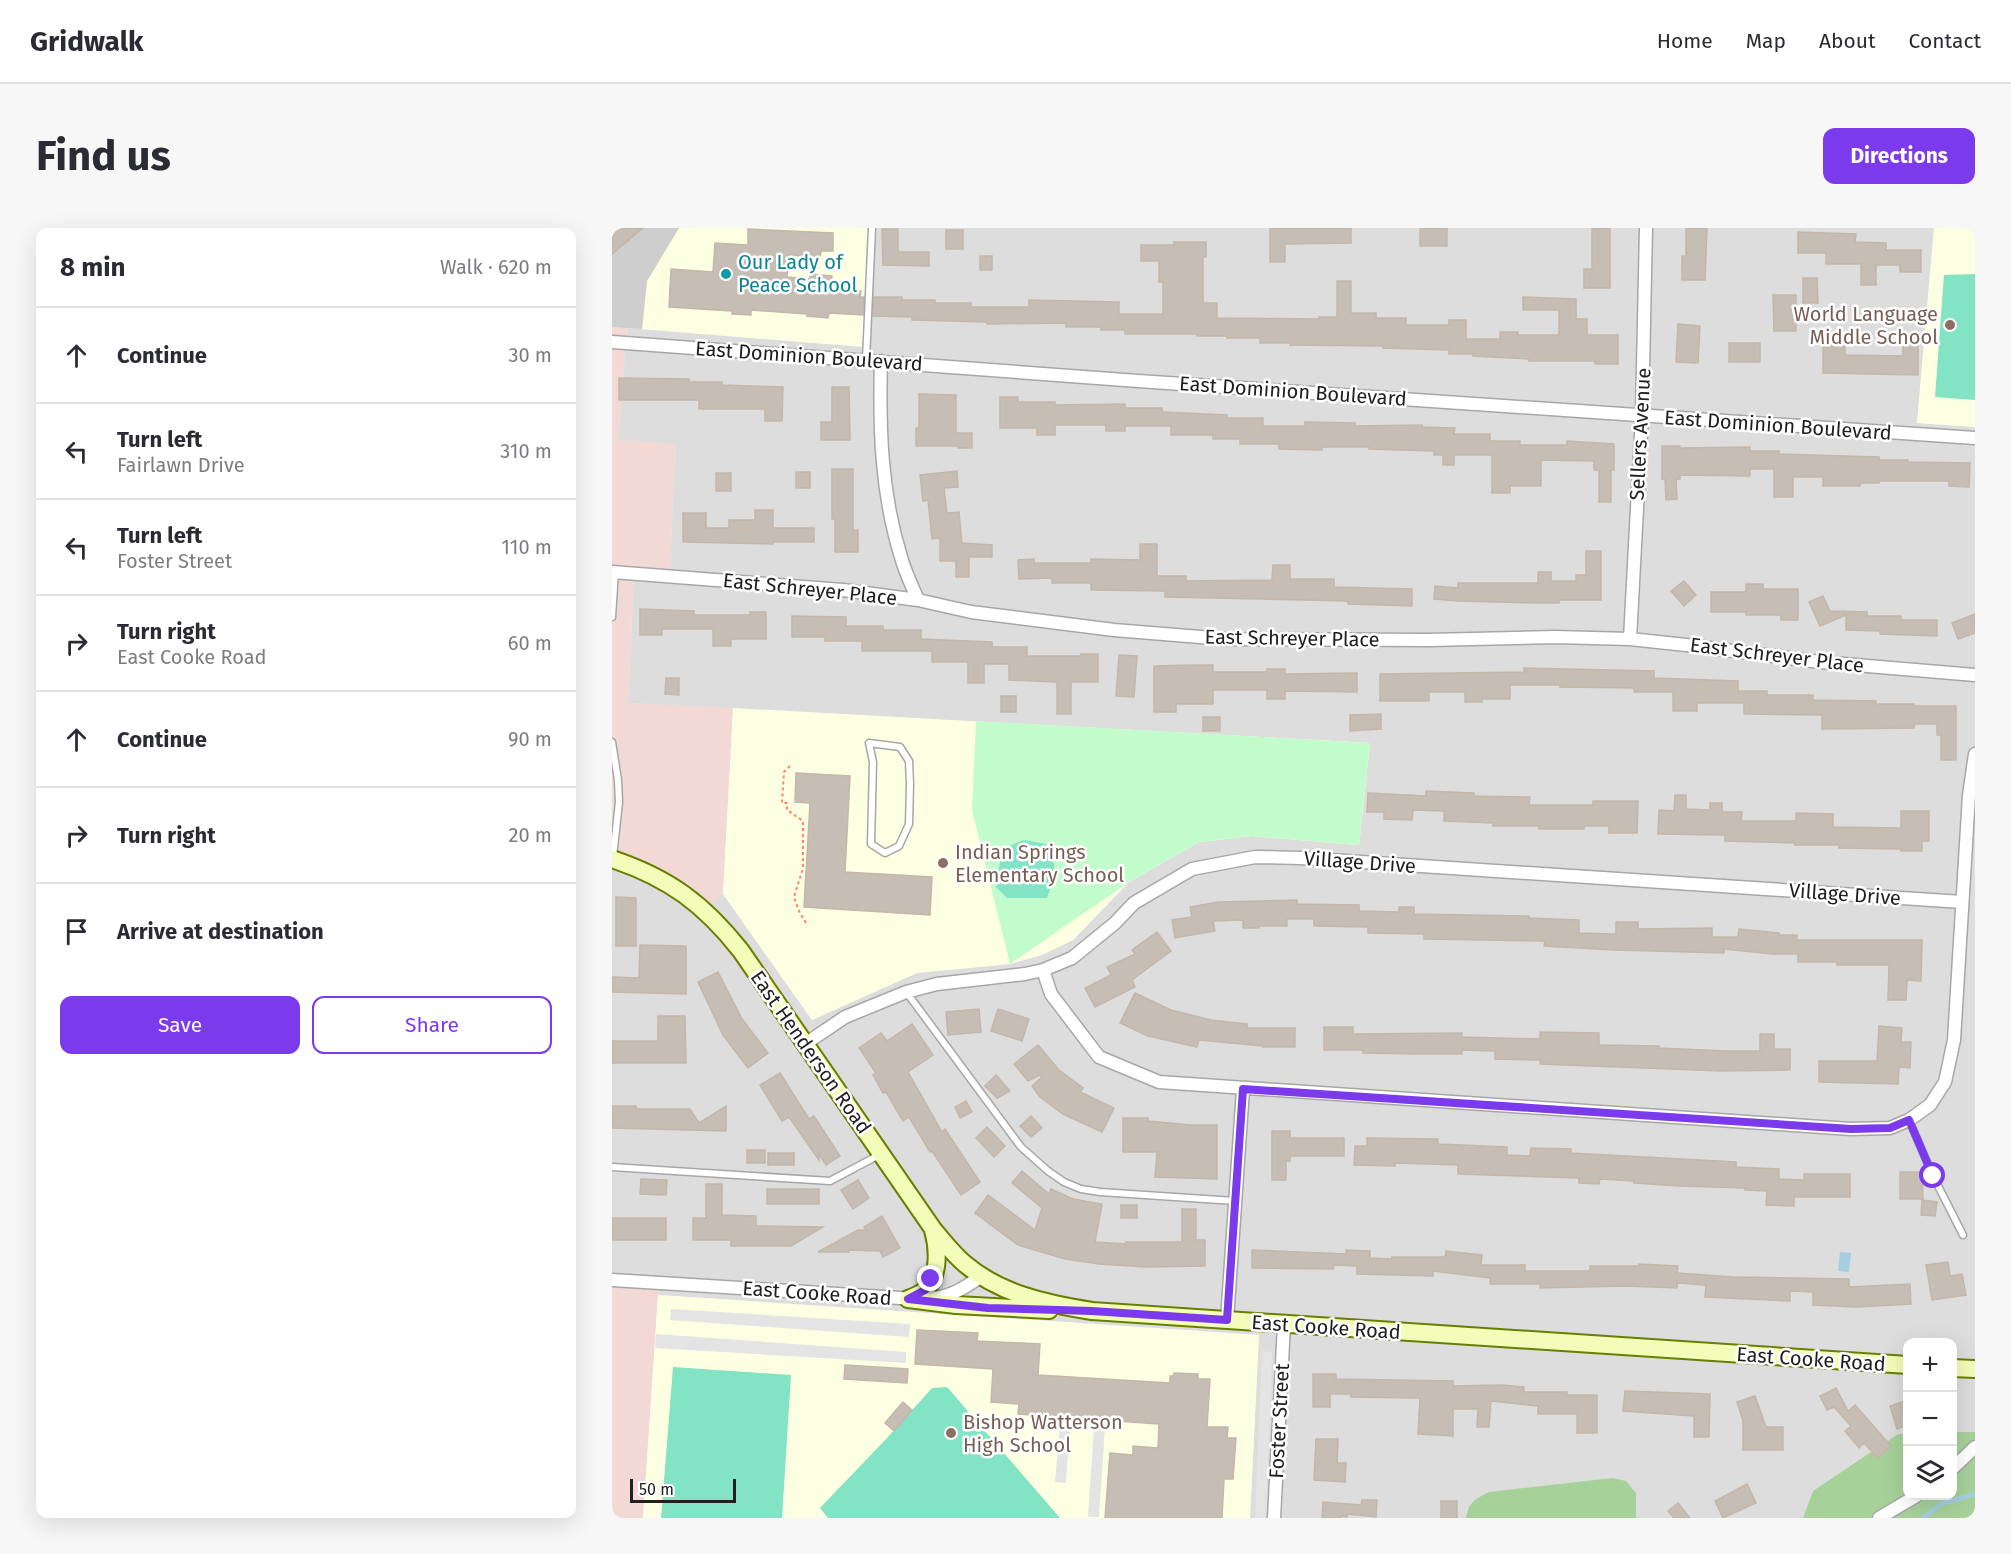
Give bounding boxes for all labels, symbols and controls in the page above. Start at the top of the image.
text: Gridwalk [30,25,143,58]
text: Home [1657,28,1713,54]
text: Map [1746,28,1786,54]
text: About [1819,28,1876,54]
text: Contact [1909,28,1981,54]
button: Directions [1823,128,1975,184]
text: Find us [36,131,171,181]
place label: Our Lady of Peace School [738,250,857,297]
text: 8 min [60,252,126,283]
text: Walk · 620 m [440,255,552,279]
marker: Our Lady of Peace School [719,267,733,281]
place label: World Language Middle School [1793,302,1938,349]
marker: World Language Middle School [1943,318,1957,332]
street label: East Dominion Boulevard [694,336,924,376]
icon: ahead [60,339,93,372]
text: Continue [117,342,207,369]
text: 30 m [508,343,552,367]
street label: Sellers Avenue [1625,367,1655,501]
street label: East Dominion Boulevard [1178,371,1408,411]
street label: East Dominion Boulevard [1663,405,1893,445]
text: Turn left [117,426,202,453]
icon: left [60,435,93,468]
text: 310 m [500,439,552,463]
text: Fairlawn Drive [117,453,245,477]
text: Turn left [117,522,202,549]
icon: left [60,531,93,564]
text: 110 m [501,535,552,559]
text: Foster Street [117,549,232,573]
street label: East Schreyer Place [722,568,898,610]
text: Turn right [117,618,216,645]
street label: East Schreyer Place [1204,624,1380,652]
icon: right [60,627,93,660]
text: 60 m [508,631,552,655]
street label: East Schreyer Place [1689,632,1865,678]
text: East Cooke Road [117,645,267,669]
icon: ahead [60,723,93,756]
text: Continue [117,726,207,753]
text: 90 m [508,727,552,751]
icon: right [60,819,93,852]
text: Turn right [117,822,216,849]
text: 20 m [509,823,552,847]
place label: Indian Springs Elementary School [955,840,1124,887]
street label: Village Drive [1303,846,1417,878]
marker: Indian Springs Elementary School [936,856,950,870]
street label: Village Drive [1788,878,1902,910]
icon: arrive [60,915,93,948]
text: Arrive at destination [117,918,324,945]
street label: East Henderson Road [746,966,876,1138]
button: Save [60,996,300,1054]
button: Share [312,996,552,1054]
route start [1919,1162,1945,1188]
route end [917,1265,943,1291]
street label: East Cooke Road [742,1276,892,1310]
street label: East Cooke Road [1251,1310,1401,1344]
map controls [1903,1338,1957,1500]
button: + [1903,1338,1957,1392]
street label: East Cooke Road [1736,1342,1886,1376]
street label: Foster Street [1264,1362,1294,1479]
button: − [1903,1392,1957,1446]
place label: Bishop Watterson High School [963,1410,1123,1457]
marker: Bishop Watterson High School [944,1426,958,1440]
button: layers [1903,1446,1957,1500]
scale bar [630,1476,736,1504]
text: 50 m [639,1480,674,1499]

